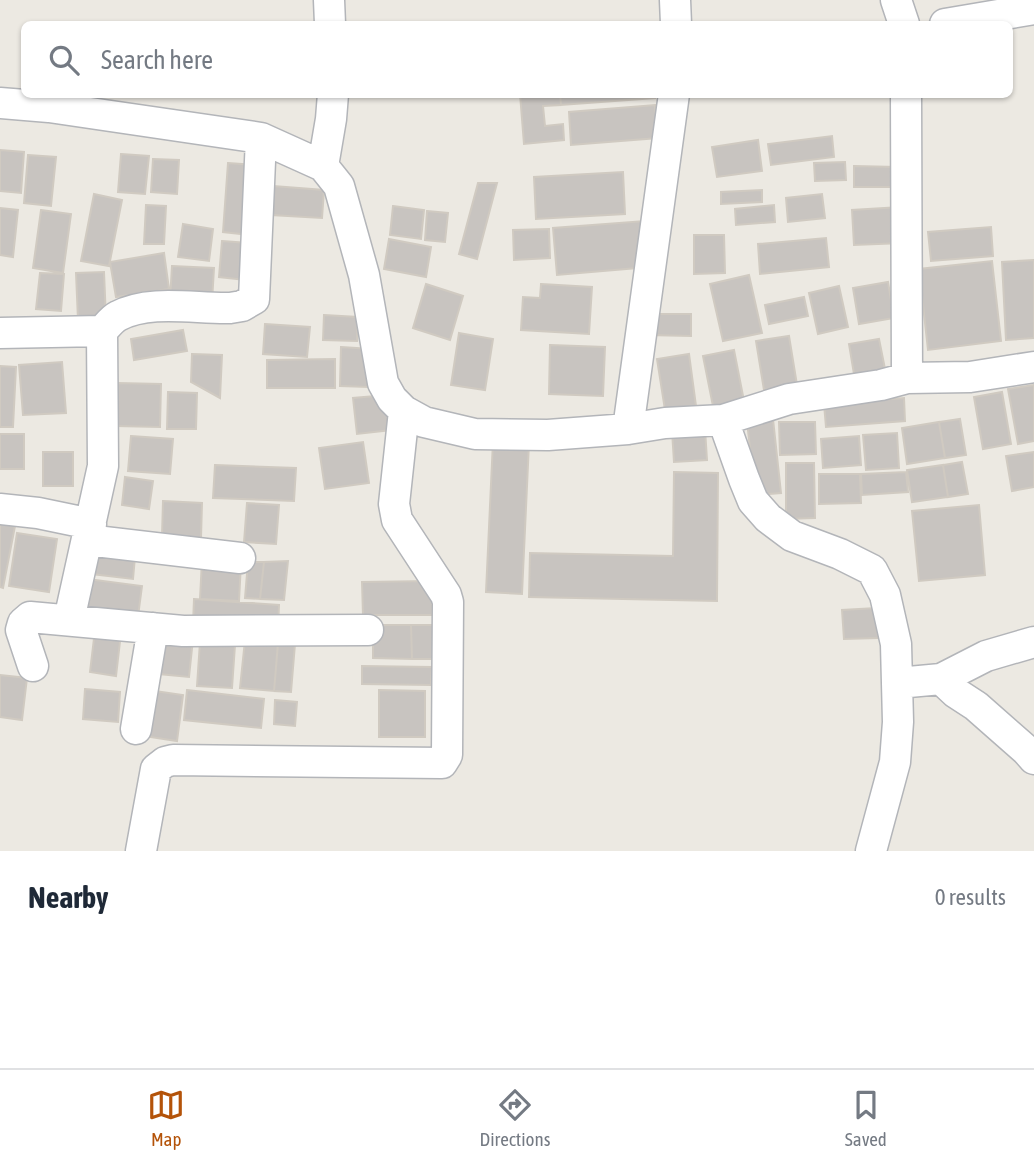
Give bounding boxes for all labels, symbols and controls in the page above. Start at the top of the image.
search box [21,21,1013,98]
icon: search [45,41,83,79]
text: Search here [101,45,213,75]
text: Nearby [28,880,108,914]
text: 0 results [935,884,1006,910]
tab: Map [147,1086,185,1150]
tab: Directions [480,1086,550,1150]
tab: Saved [845,1086,887,1150]

